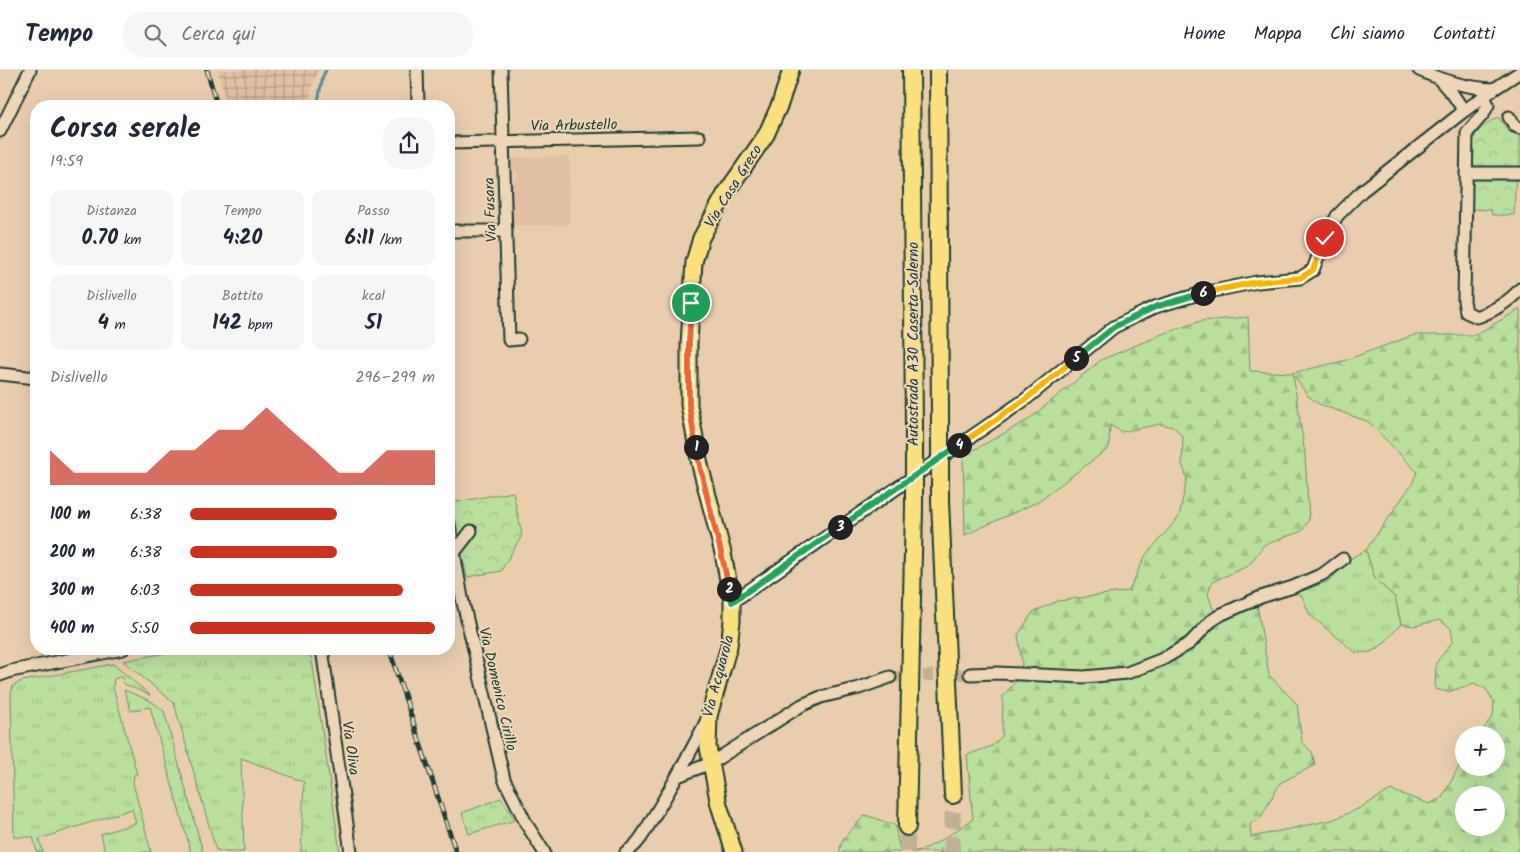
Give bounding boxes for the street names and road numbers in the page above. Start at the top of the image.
street label: Via Arbustello [530,113,618,139]
street label: Via Casa Greco [699,140,769,233]
street label: Via Fusara [478,177,504,243]
street label: Autostrada A30 Caserta-Salerno [902,242,926,446]
street label: Via Domenico Cirillo [471,625,523,754]
street label: Via Acquarola [696,632,741,720]
street label: Via Oliva [334,720,366,777]

